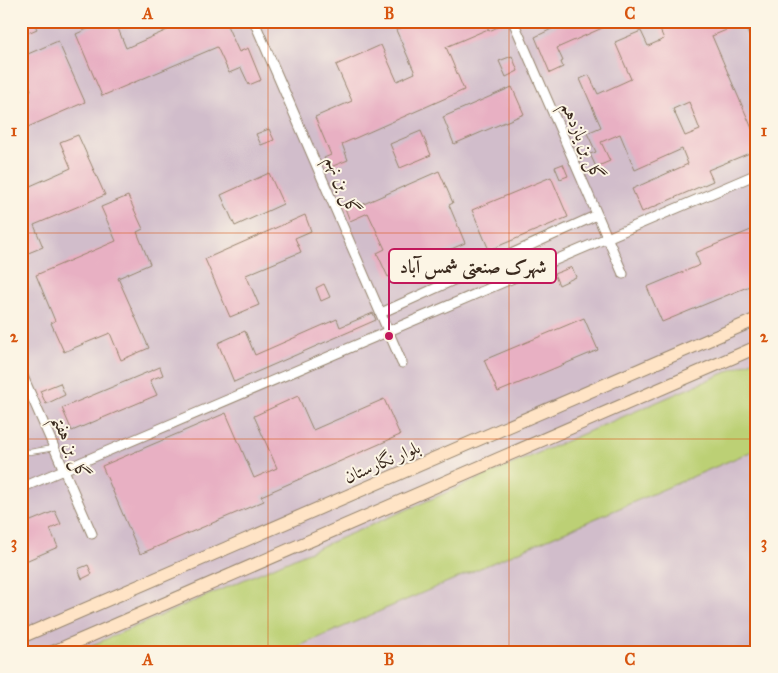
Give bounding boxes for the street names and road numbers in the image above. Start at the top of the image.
street label: گل بن یازدهم [551,99,609,186]
street label: گل بن نهم [315,152,365,220]
street label: گل بن هفتم [41,412,95,485]
street label: بلوار نگارستان [340,435,424,488]

